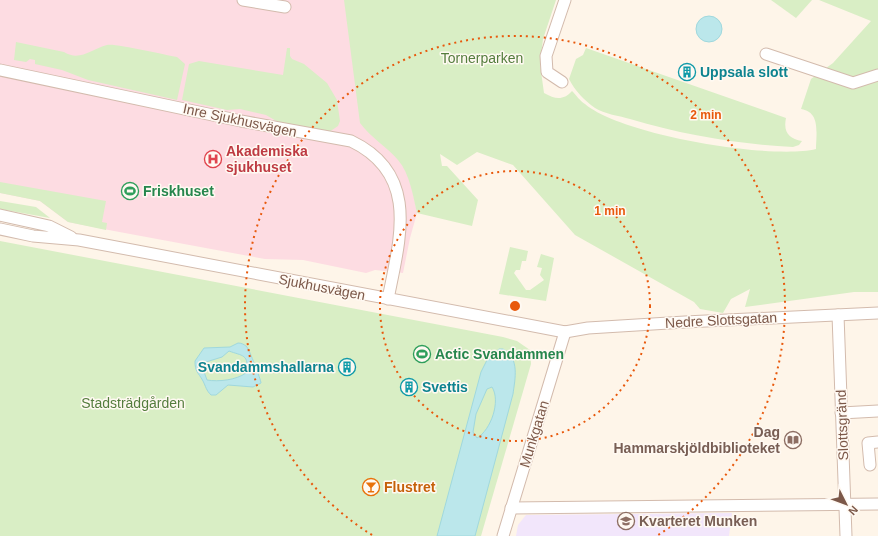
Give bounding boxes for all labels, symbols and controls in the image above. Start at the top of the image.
park label: Tornerparken [441,50,523,66]
building icon: Uppsala slott [677,62,697,82]
place label: Uppsala slott [700,64,788,80]
street label: Inre Sjukhusvägen [182,100,298,140]
text: 2 min [690,108,722,122]
place label: Akademiska sjukhuset [226,143,308,175]
hospital icon: Akademiska sjukhuset [203,149,223,169]
sports icon: Friskhuset [120,181,140,201]
place label: Friskhuset [143,183,214,199]
text: 1 min [594,204,626,218]
street label: Sjukhusvägen [277,271,367,303]
centre of rings [508,299,522,313]
street label: Nedre Slottsgatan [665,309,777,331]
sports icon: Actic Svandammen [412,344,432,364]
place label: Actic Svandammen [435,346,564,362]
building icon: Svandammshallarna [337,357,357,377]
place label: Svandammshallarna [198,359,334,375]
building icon: Svettis [399,377,419,397]
place label: Svettis [422,379,468,395]
street label: Slottsgränd [833,389,851,461]
park label: Stadsträdgården [81,395,185,411]
street label: Munkgatan [516,399,552,469]
place label: Dag Hammarskjöldbiblioteket [614,424,780,456]
library icon: Dag Hammarskjöldbiblioteket [783,430,803,450]
bar icon: Flustret [361,477,381,497]
place label: Flustret [384,479,436,495]
north arrow [826,484,866,524]
text: N [846,504,861,518]
school or university icon: Kvarteret Munken [616,511,636,531]
place label: Kvarteret Munken [639,513,757,529]

